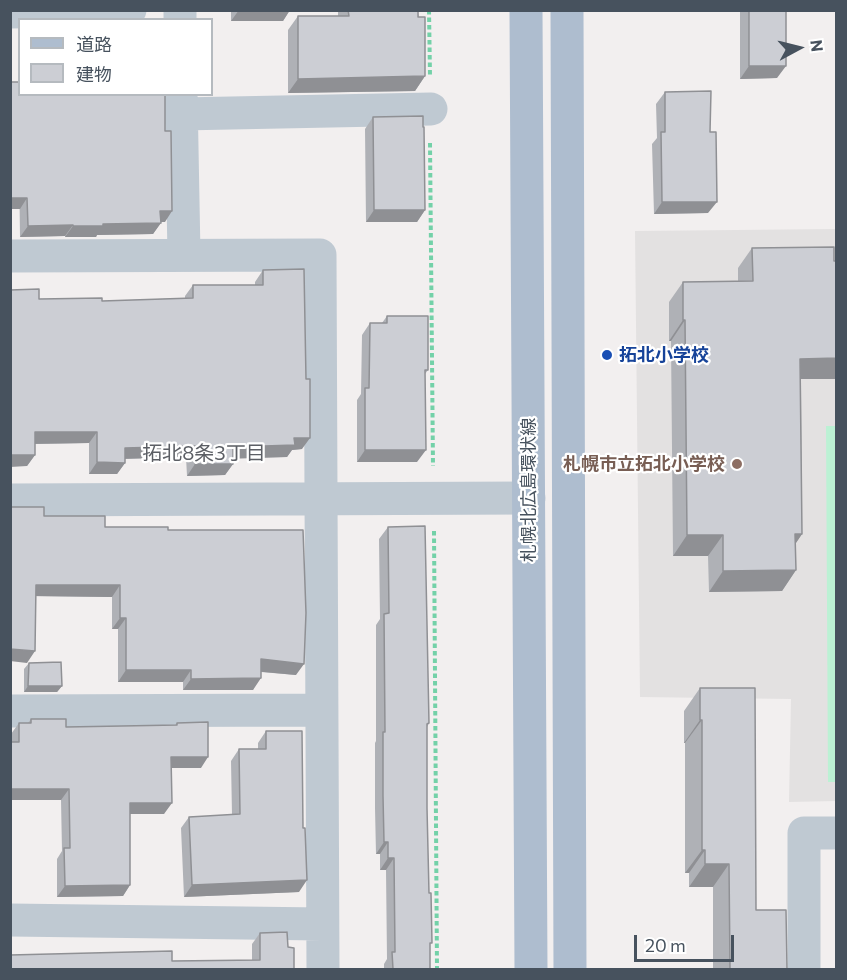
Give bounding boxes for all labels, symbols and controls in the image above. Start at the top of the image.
legend [18,18,213,96]
north arrow [769,18,829,78]
text: 道路 [76,33,112,55]
text: N [807,39,828,53]
text: 建物 [76,63,112,85]
place label: 拓北小学校 [619,344,709,366]
marker: 拓北小学校 [600,348,614,362]
street label: 札幌北広島環状線 [518,418,540,562]
district label: 拓北8条3丁目 [142,441,266,465]
place label: 札幌市立拓北小学校 [563,453,725,475]
marker: 札幌市立拓北小学校 [730,457,744,471]
scale bar [637,923,738,961]
text: 20 m [645,934,686,956]

